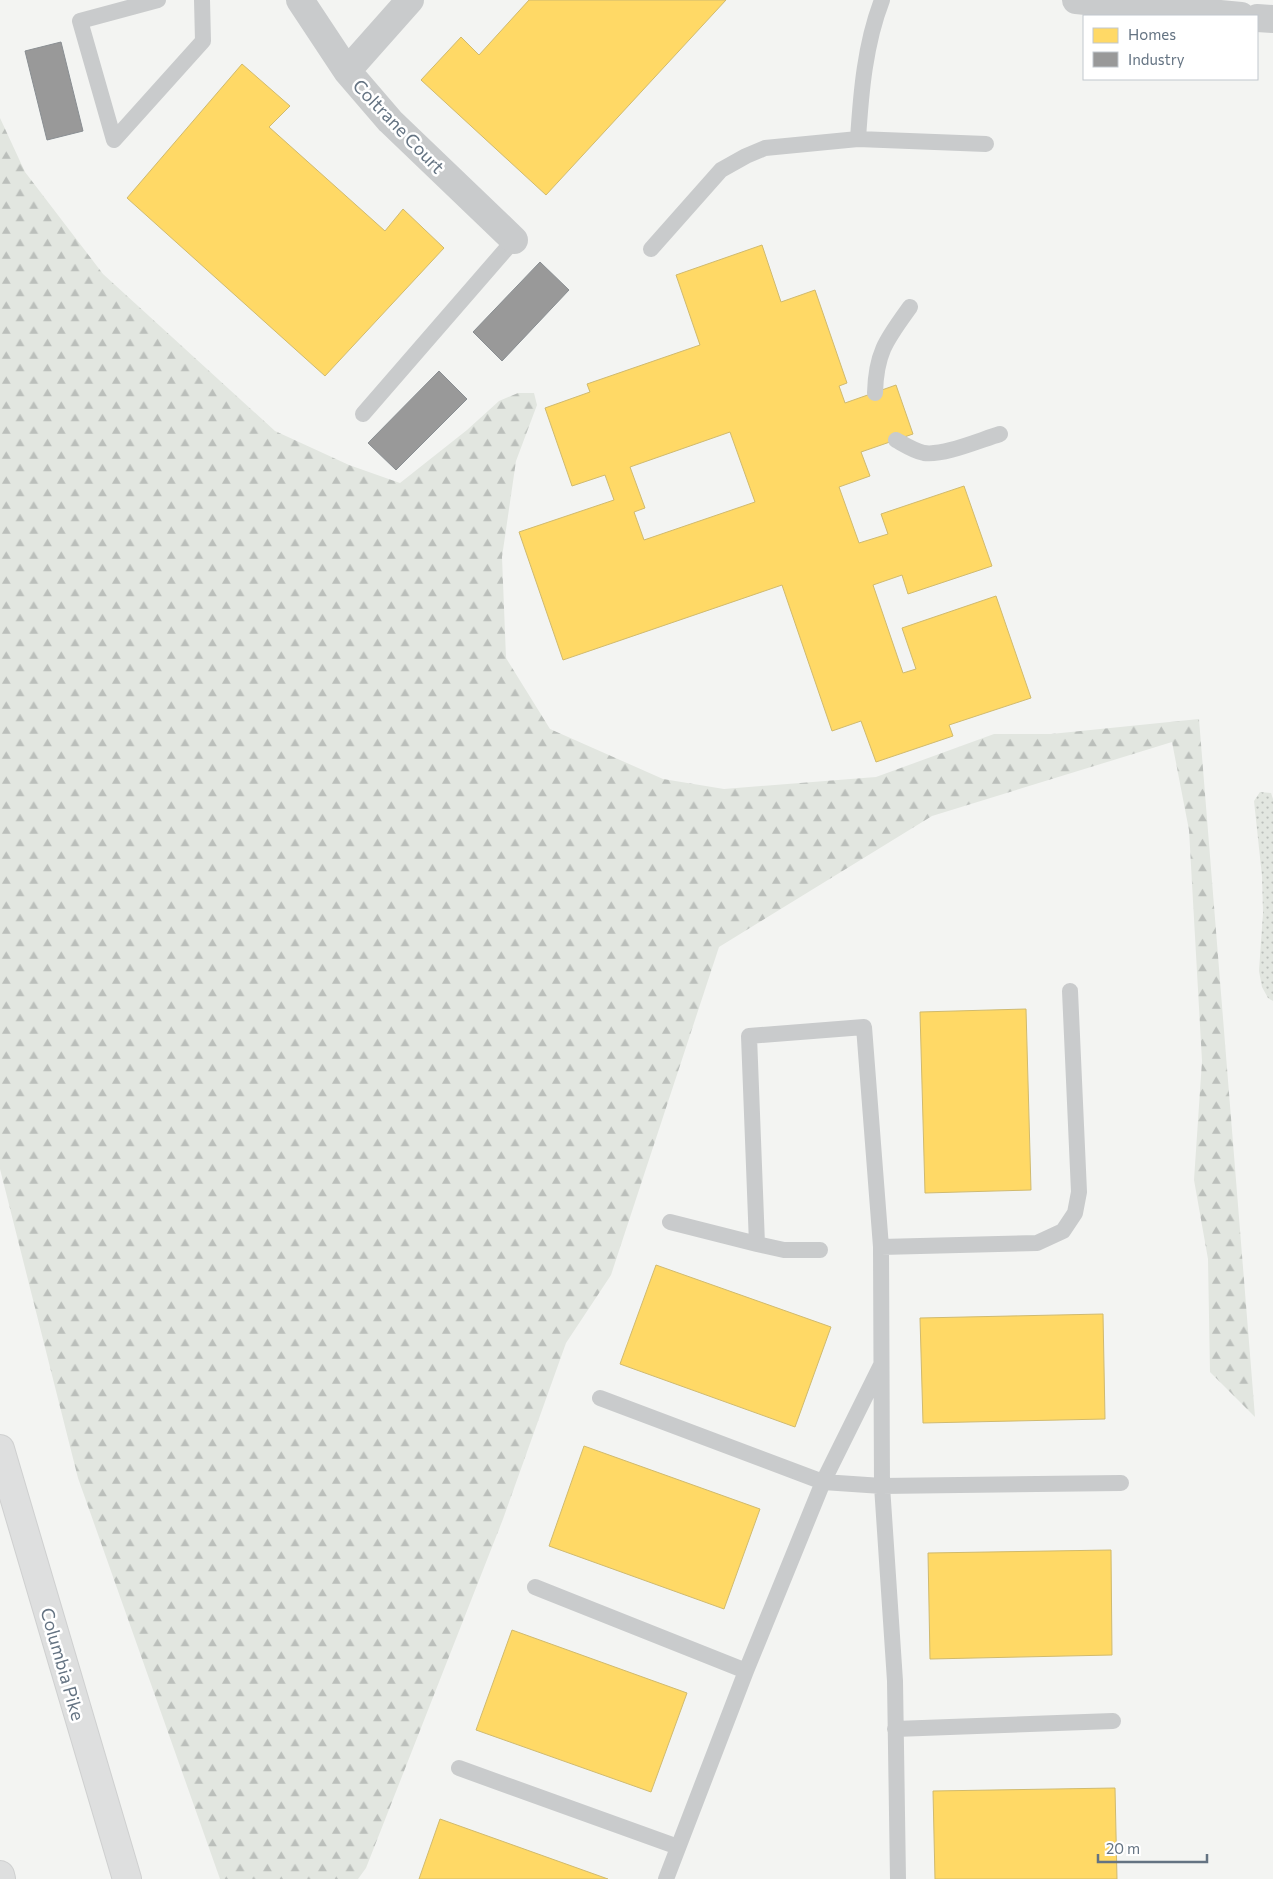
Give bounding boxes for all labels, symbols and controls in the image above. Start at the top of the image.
legend [1083,15,1258,80]
text: Homes [1128,25,1176,43]
text: Industry [1128,50,1185,68]
street label: Coltrane Court [349,74,449,178]
street label: Columbia Pike [36,1605,90,1723]
scale bar [1098,1832,1207,1864]
text: 20 m [1106,1839,1140,1857]

